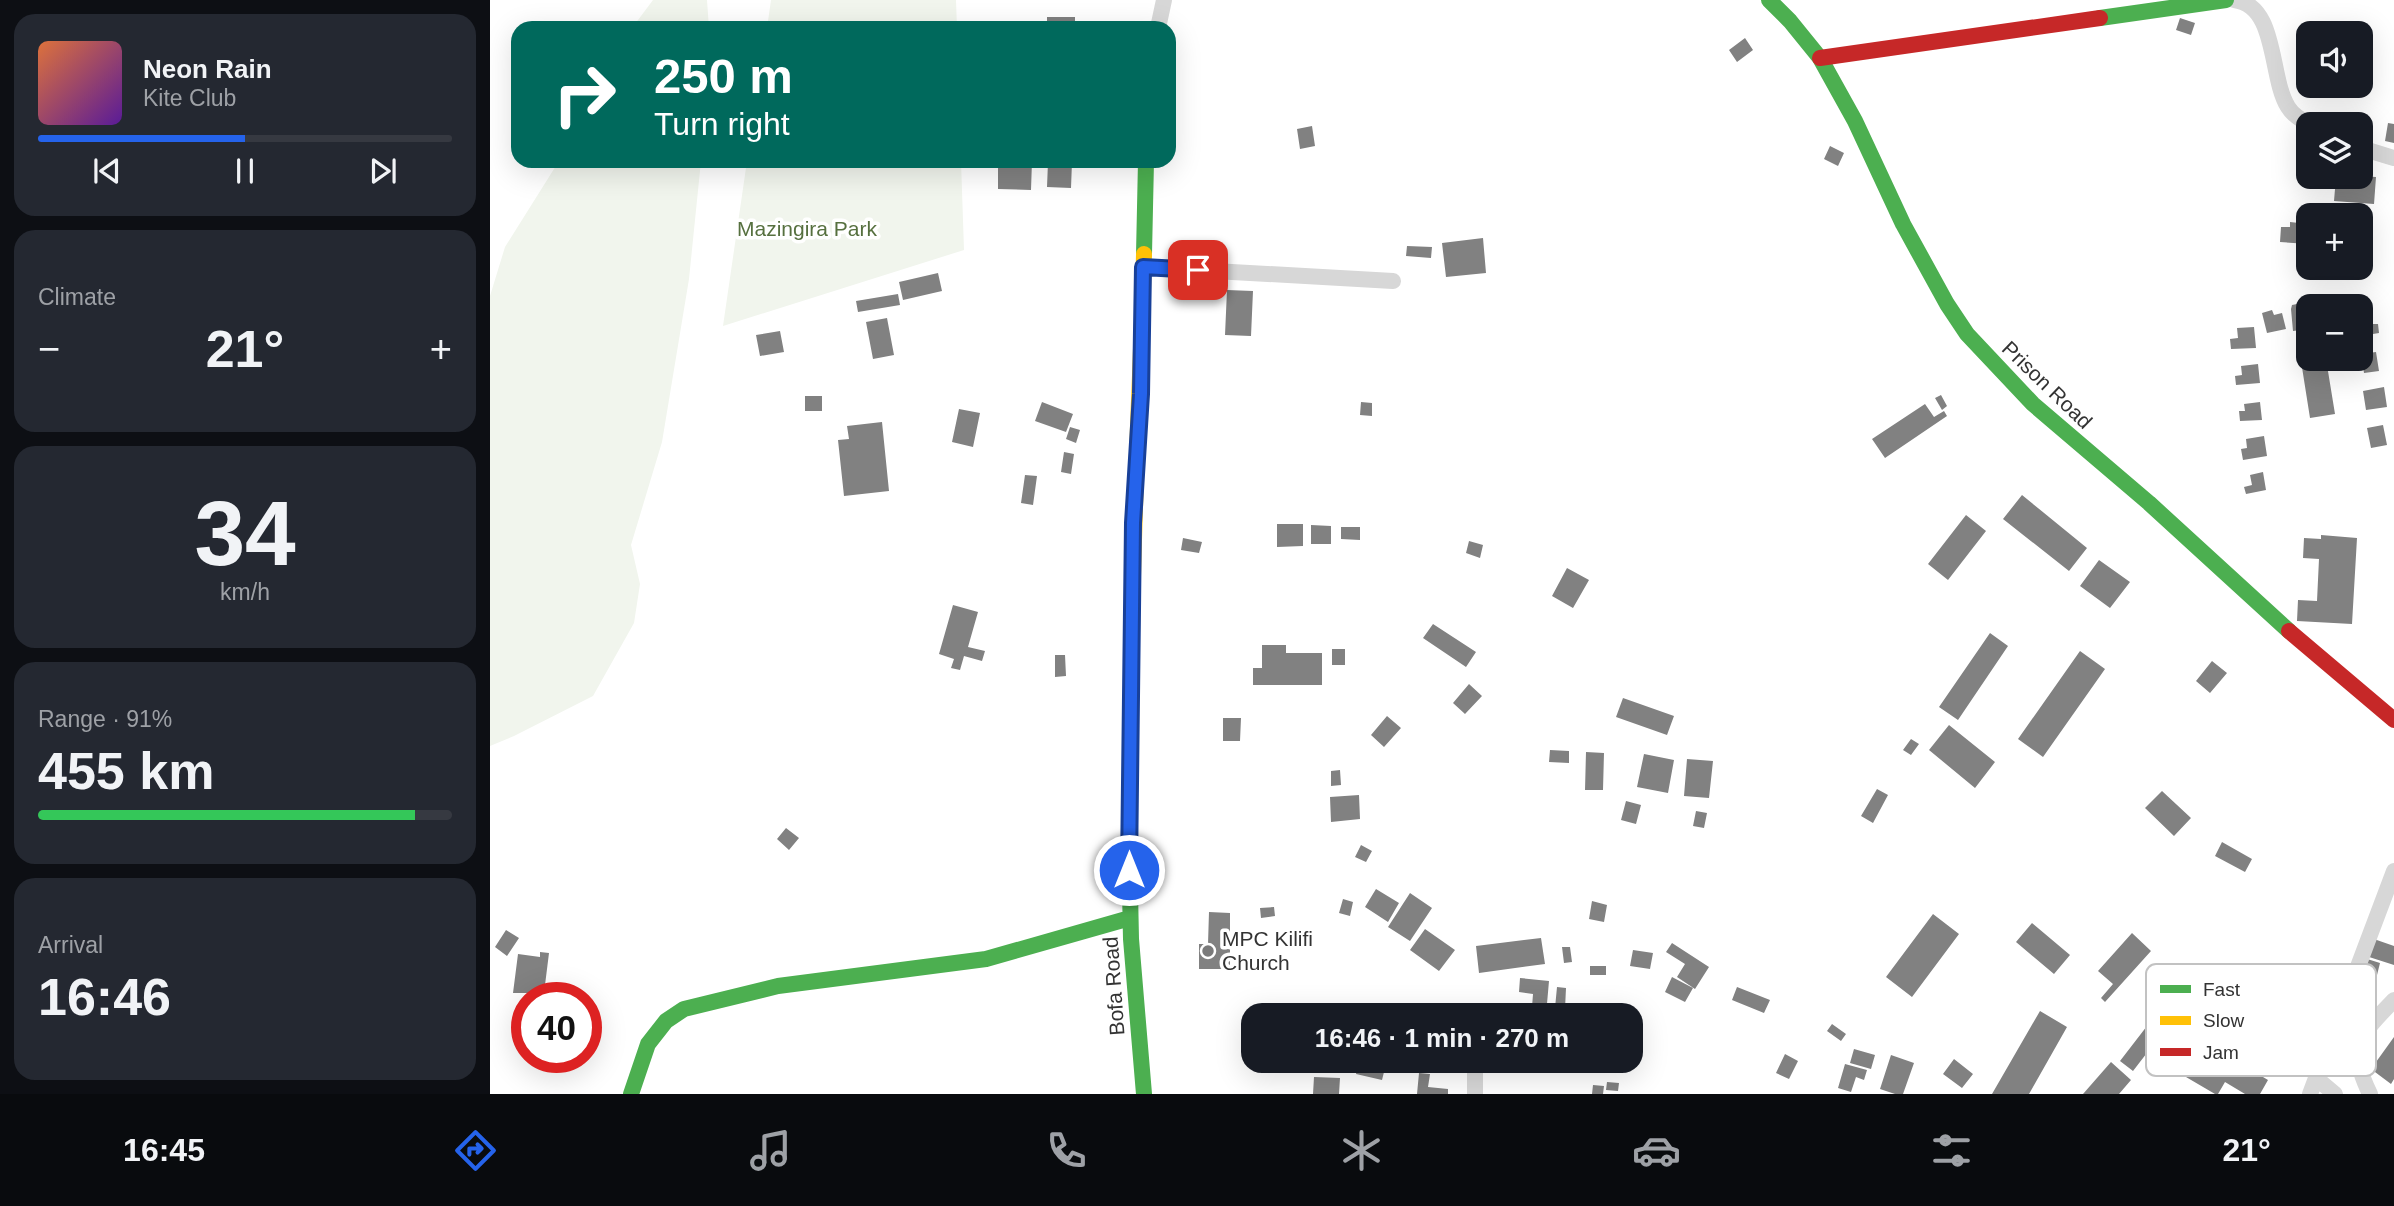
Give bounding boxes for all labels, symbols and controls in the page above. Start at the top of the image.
map controls [2296,21,2373,371]
button: sound [2296,21,2373,98]
icon: right [539,49,630,140]
text: 250 m [654,49,793,103]
text: Neon Rain [143,54,272,84]
text: Kite Club [143,85,236,111]
text: Turn right [654,106,790,142]
button: layers [2296,112,2373,189]
icon: previous [88,152,126,190]
icon: pause [226,152,264,190]
icon: next [364,152,402,190]
button: + [2296,203,2373,280]
park label: Mazingira Park [737,217,878,240]
pin [1168,240,1228,300]
icon: arrive [1179,251,1217,289]
text: Climate [38,284,116,310]
button: − [2296,294,2373,371]
text: 21° [206,320,284,378]
text: − [38,328,60,370]
text: + [430,328,452,370]
street label: Prison Road [1998,336,2097,433]
text: 34 [194,483,296,584]
text: km/h [220,579,270,605]
text: Range · 91% [38,706,172,732]
text: 455 km [38,742,214,800]
position arrow [1092,833,1166,907]
place label: MPC Kilifi Church [1222,927,1313,974]
text: Arrival [38,932,103,958]
street label: Bofa Road [1099,936,1128,1036]
marker: MPC Kilifi Church [1200,943,1216,959]
legend [2146,964,2376,1076]
text: 16:46 [38,968,171,1026]
text: Fast [2203,979,2241,1000]
speed limit sign: 40 [511,982,602,1073]
text: Slow [2203,1010,2244,1031]
text: 16:46 · 1 min · 270 m [1315,1023,1569,1053]
text: Jam [2203,1042,2239,1063]
icon: directions [451,1126,500,1175]
icon: music [746,1126,795,1175]
icon: phone [1042,1126,1091,1175]
icon: climate [1337,1126,1386,1175]
icon: car [1632,1126,1681,1175]
icon: filters [1927,1126,1976,1175]
text: 16:45 [123,1132,205,1168]
text: 21° [2222,1132,2271,1168]

